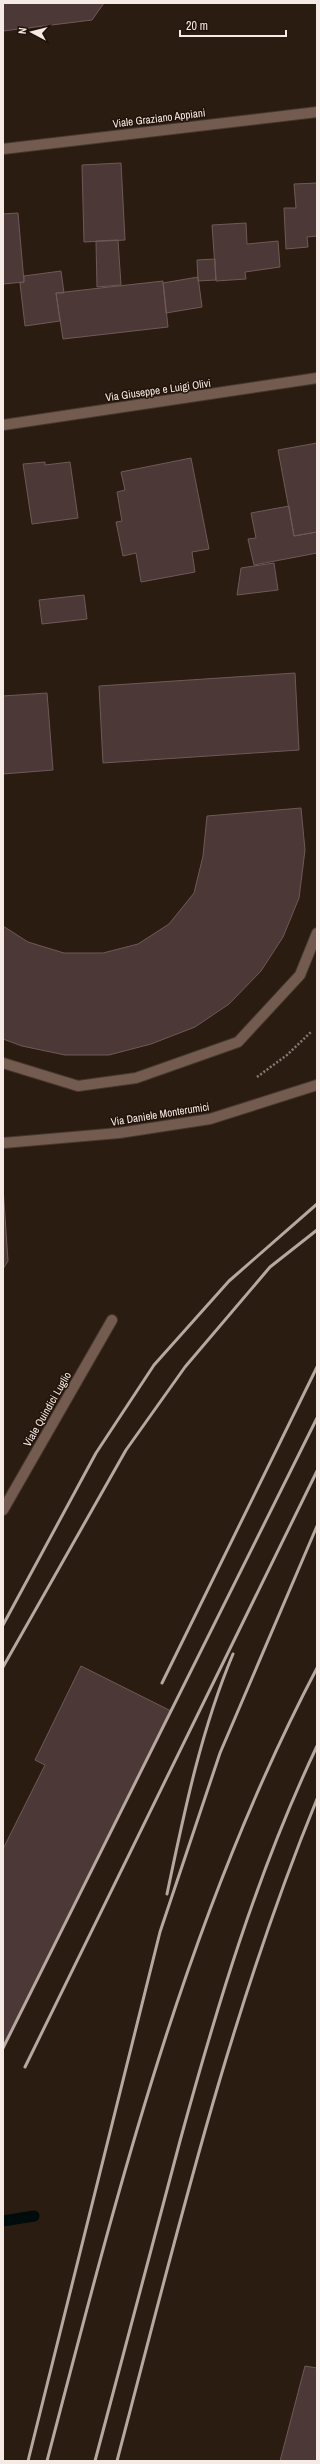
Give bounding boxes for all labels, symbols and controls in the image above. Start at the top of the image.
north arrow [12,12,52,52]
scale bar [180,12,286,38]
text: 20 m [186,18,208,34]
text: N [15,27,29,35]
street label: Viale Graziano Appiani [112,105,206,131]
street label: Via Giuseppe e Luigi Olivi [104,376,212,404]
street label: Via Daniele Monterumici [110,1099,210,1129]
street label: Viale Quindici Luglio [20,1369,74,1449]

